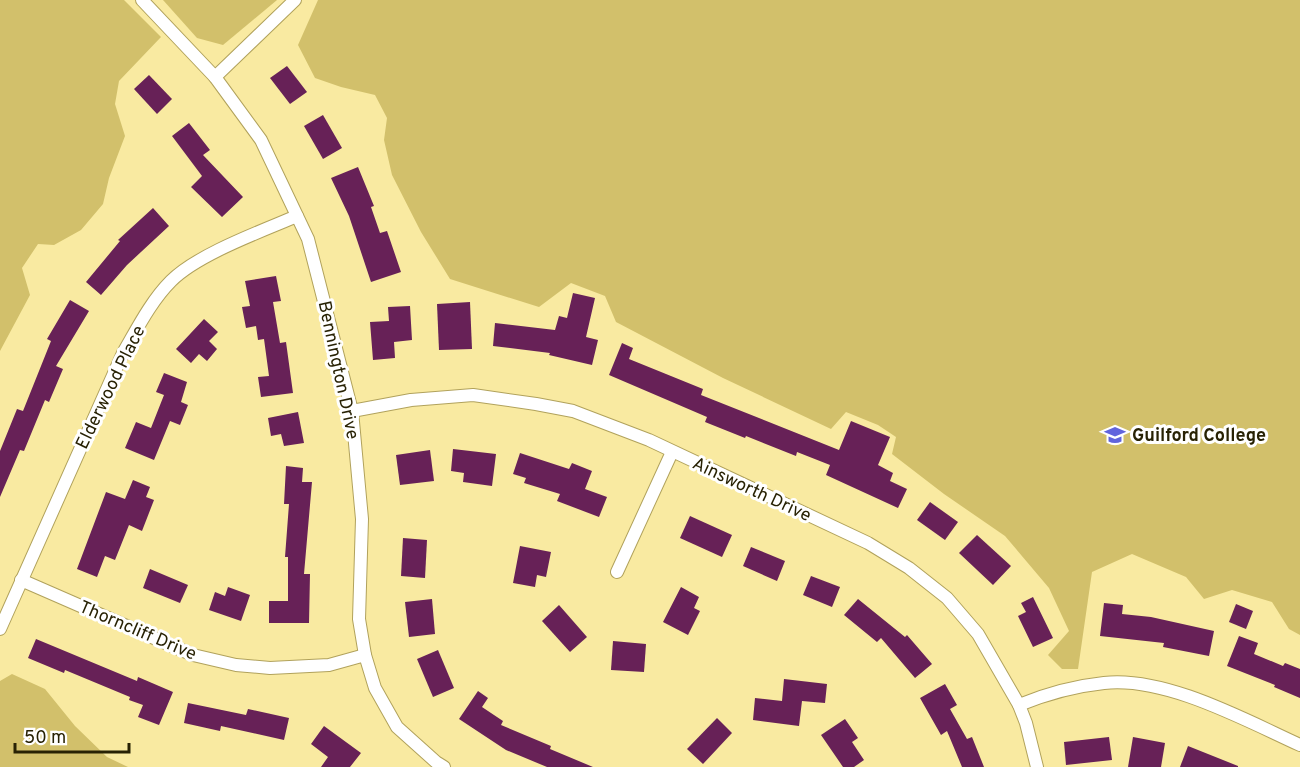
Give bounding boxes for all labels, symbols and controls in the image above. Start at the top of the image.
street label: Bennington Drive [312,299,363,442]
street label: Elderwood Place [71,322,151,453]
school or university icon: Guilford College [1103,423,1127,447]
place label: Guilford College [1132,425,1266,448]
street label: Ainsworth Drive [688,453,814,528]
street label: Thorncliff Drive [75,596,200,666]
scale bar [15,716,129,754]
text: 50 m [24,727,66,750]

